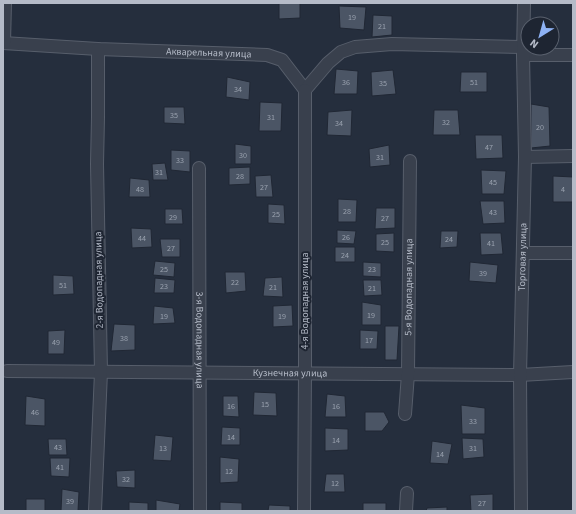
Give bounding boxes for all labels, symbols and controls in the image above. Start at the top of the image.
house number: 19 [348,12,356,23]
north arrow [520,16,560,56]
house number: 21 [378,21,386,32]
text: N [527,35,542,52]
street label: Акварельная улица [166,44,252,61]
house number: 36 [342,77,350,88]
house number: 51 [470,77,478,88]
house number: 35 [379,78,387,89]
house number: 34 [234,84,242,95]
house number: 35 [170,110,178,121]
house number: 31 [267,112,275,123]
house number: 32 [442,117,450,128]
house number: 34 [335,118,343,129]
house number: 20 [536,122,544,133]
house number: 47 [485,142,493,153]
house number: 30 [239,150,247,161]
house number: 31 [376,152,384,163]
house number: 33 [176,155,184,166]
house number: 31 [155,167,163,178]
house number: 28 [236,171,244,182]
house number: 45 [489,177,497,188]
house number: 27 [260,182,268,193]
house number: 48 [136,184,144,195]
house number: 4 [561,184,565,195]
house number: 28 [343,206,351,217]
house number: 43 [489,207,497,218]
house number: 25 [272,209,280,220]
house number: 29 [169,212,177,223]
house number: 27 [381,213,389,224]
street label: Торговая улица [515,223,530,291]
street label: 2-я Водопадная улица [91,231,107,329]
house number: 26 [342,232,350,243]
house number: 44 [138,233,146,244]
house number: 24 [445,234,453,245]
house number: 25 [381,237,389,248]
street label: 5-я Водопадная улица [401,238,416,336]
house number: 41 [487,238,495,249]
house number: 27 [167,243,175,254]
house number: 24 [341,250,349,261]
street label: 4-я Водопадная улица [298,252,312,350]
house number: 25 [160,264,168,275]
house number: 23 [368,264,376,275]
house number: 39 [479,268,487,279]
house number: 22 [231,277,239,288]
house number: 51 [59,280,67,291]
house number: 23 [160,281,168,292]
house number: 21 [269,282,277,293]
house number: 21 [368,283,376,294]
street label: 3-я Водопадная улица [192,291,207,389]
house number: 19 [367,310,375,321]
house number: 19 [160,311,168,322]
house number: 19 [278,311,286,322]
house number: 38 [120,333,128,344]
house number: 17 [365,335,373,346]
house number: 49 [52,337,60,348]
street label: Кузнечная улица [253,366,327,380]
house number: 15 [261,399,269,410]
house number: 16 [227,401,235,412]
house number: 16 [332,401,340,412]
house number: 46 [31,407,39,418]
house number: 33 [469,416,477,427]
house number: 14 [227,432,235,443]
house number: 14 [332,435,340,446]
house number: 43 [54,442,62,453]
house number: 13 [159,443,167,454]
house number: 31 [469,443,477,454]
house number: 14 [436,449,444,460]
house number: 41 [56,462,64,473]
house number: 12 [225,466,233,477]
house number: 32 [122,474,130,485]
house number: 12 [331,478,339,489]
house number: 39 [66,496,74,507]
house number: 27 [478,498,486,509]

